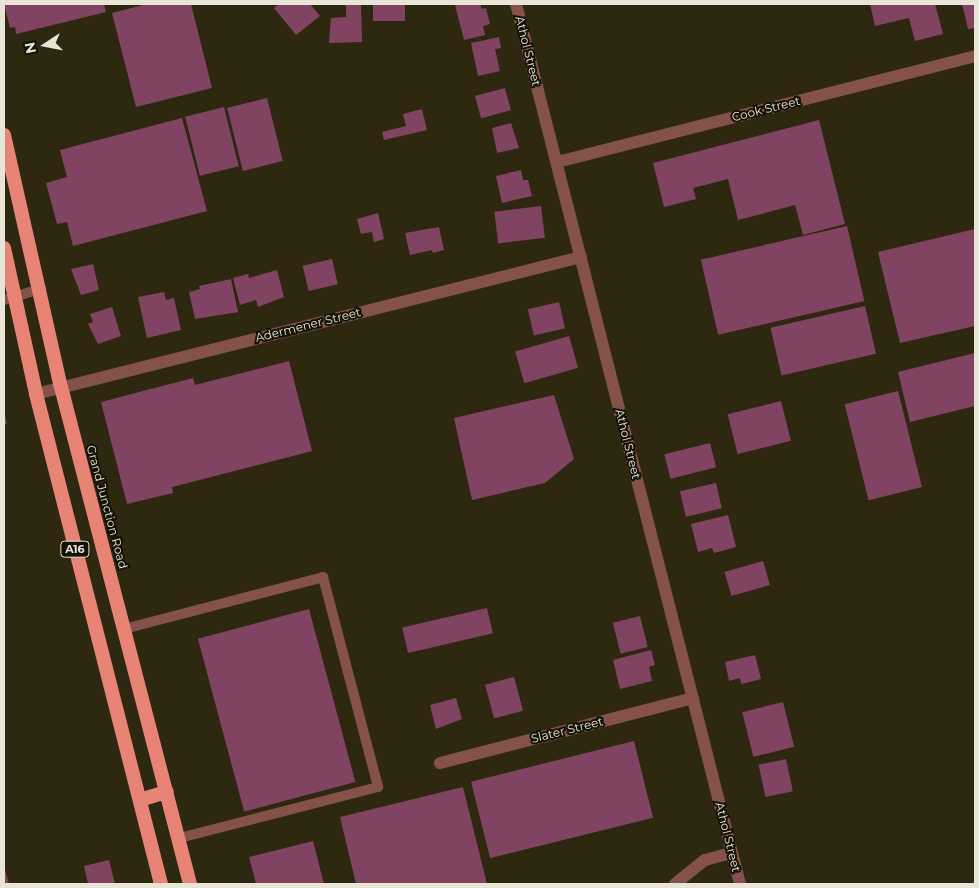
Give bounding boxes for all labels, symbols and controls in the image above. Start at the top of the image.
street label: Athol Street [512,14,544,88]
north arrow [20,20,70,70]
text: N [20,41,40,55]
street label: Cook Street [730,94,802,124]
street label: Adermener Street [254,305,362,345]
street label: Athol Street [612,407,644,481]
street label: Grand Junction Road [84,444,130,570]
road number: A16 [60,540,90,558]
street label: Slater Street [529,714,605,746]
street label: Athol Street [712,800,744,874]

